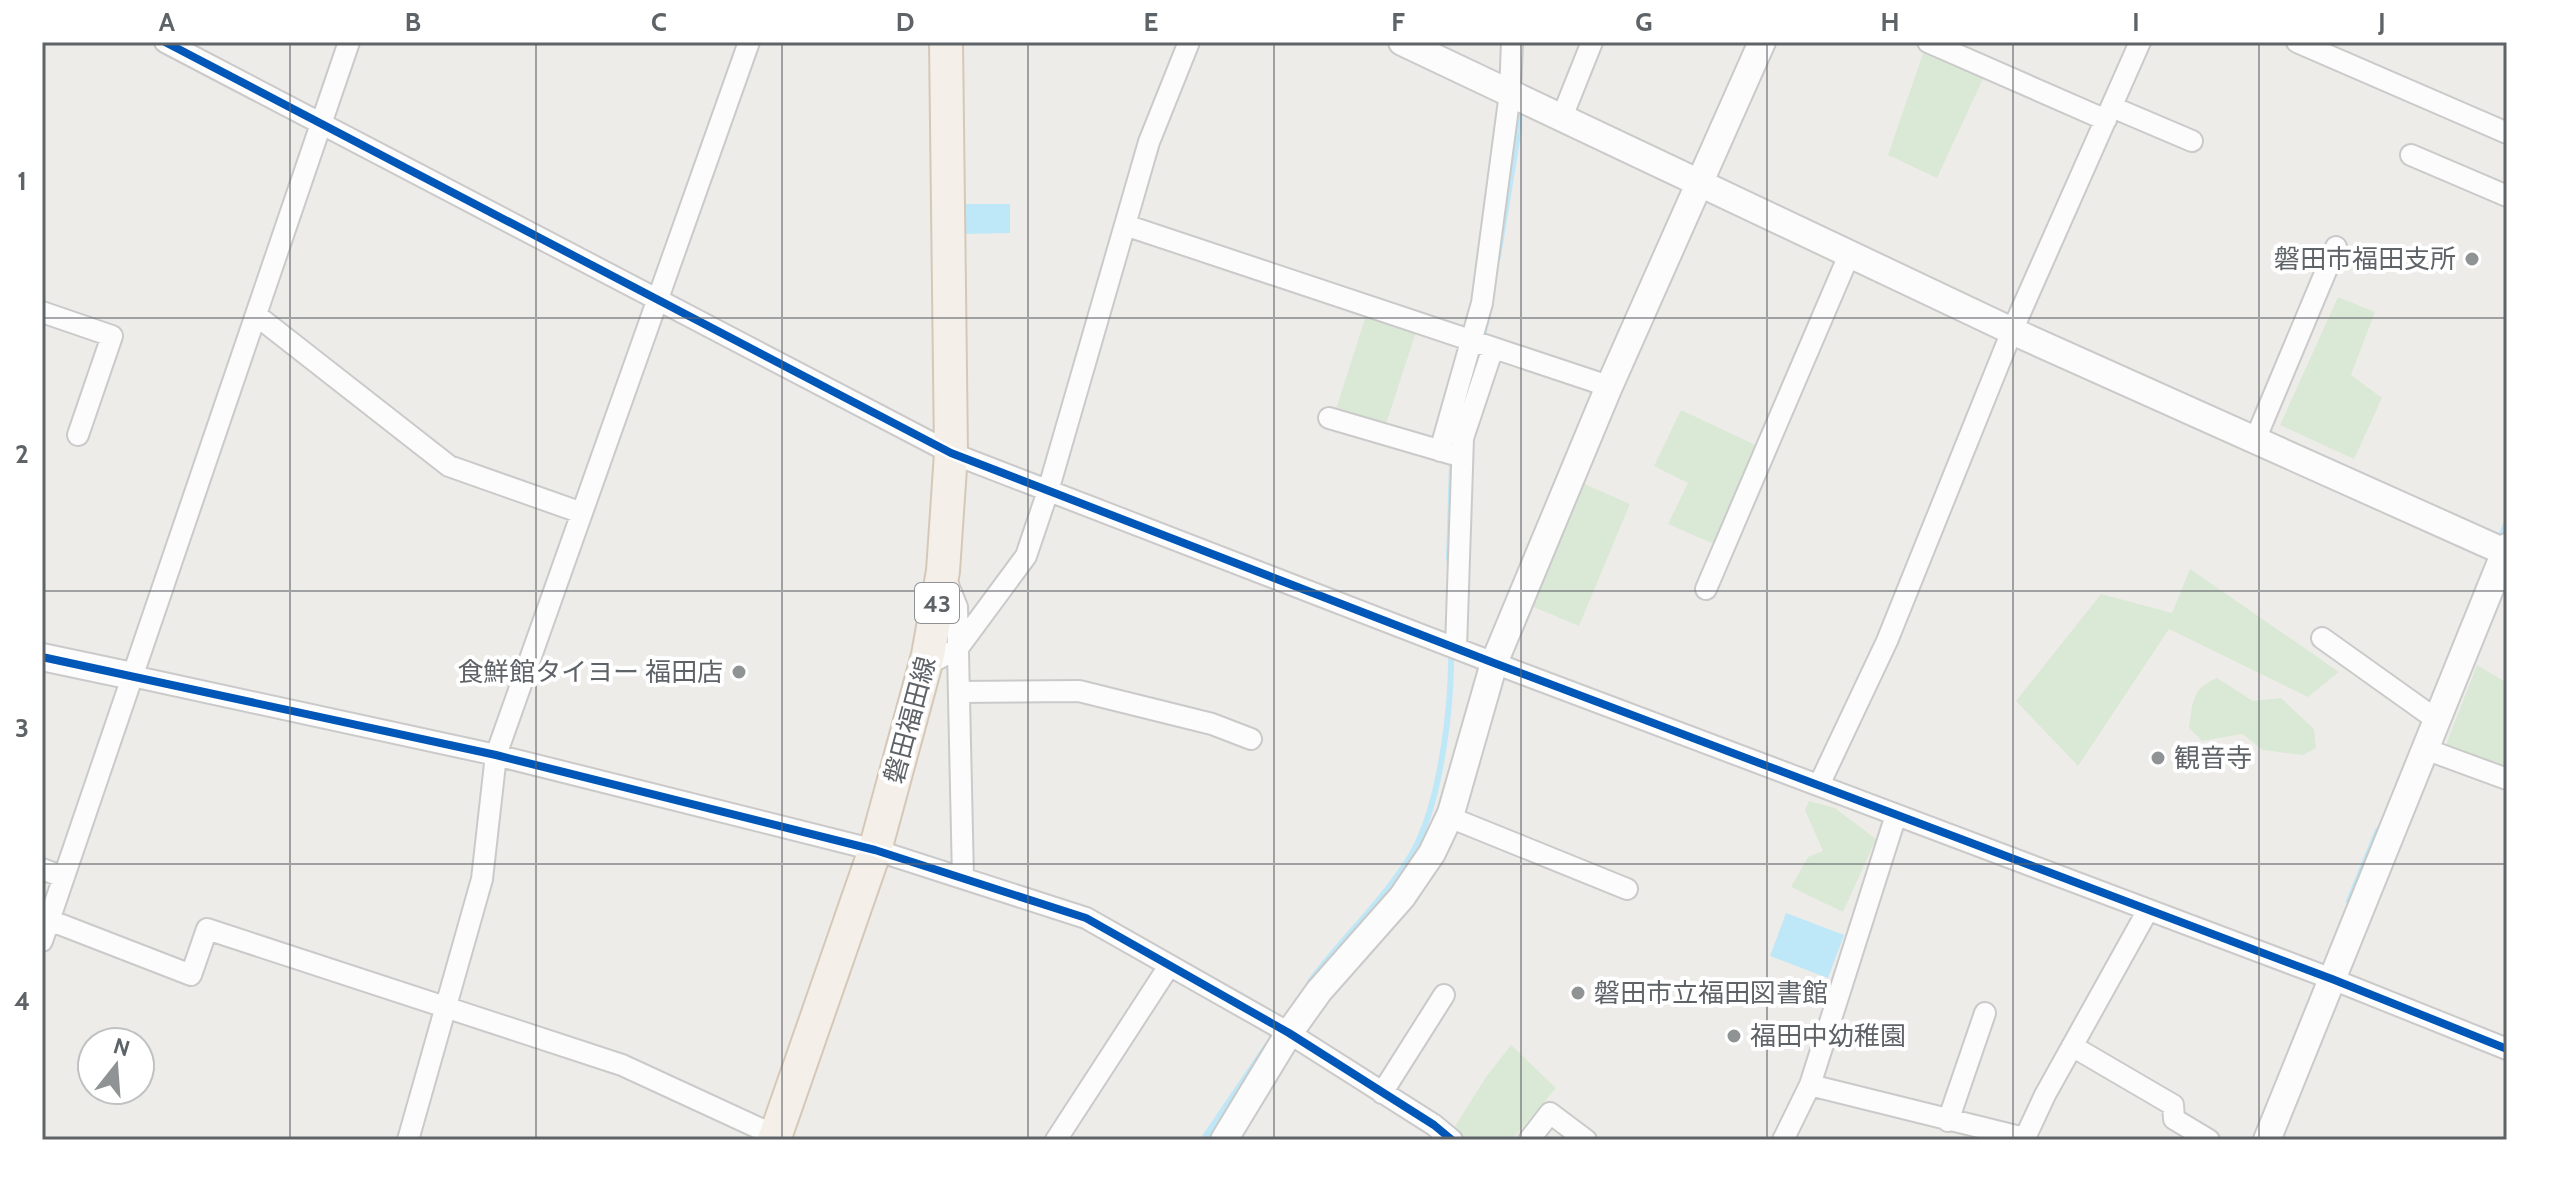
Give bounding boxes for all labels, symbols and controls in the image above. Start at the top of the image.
text: A [159,6,176,38]
text: B [405,6,421,38]
text: C [651,6,667,38]
text: D [896,6,914,38]
text: E [1144,6,1158,38]
text: F [1391,6,1405,38]
text: G [1635,6,1653,38]
text: H [1881,6,1899,38]
text: I [2132,6,2140,38]
text: J [2377,6,2386,38]
text: 1 [17,165,27,197]
place label: 磐田市福田支所 [2274,243,2456,275]
marker: 磐田市福田支所 [2463,250,2481,268]
text: 2 [15,438,29,470]
road number: 43 [915,583,959,623]
street label: 磐田福田線 [878,653,942,787]
place label: 食鮮館タイヨー 福田店 [457,656,723,688]
marker: 食鮮館タイヨー 福田店 [730,663,748,681]
text: 3 [15,712,29,744]
place label: 観音寺 [2174,742,2252,774]
marker: 観音寺 [2149,749,2167,767]
place label: 磐田市立福田図書館 [1594,977,1828,1009]
marker: 磐田市立福田図書館 [1569,984,1587,1002]
text: 4 [14,985,30,1017]
place label: 福田中幼稚園 [1750,1020,1906,1052]
north arrow [76,1026,156,1106]
marker: 福田中幼稚園 [1725,1027,1743,1045]
text: N [110,1032,133,1063]

